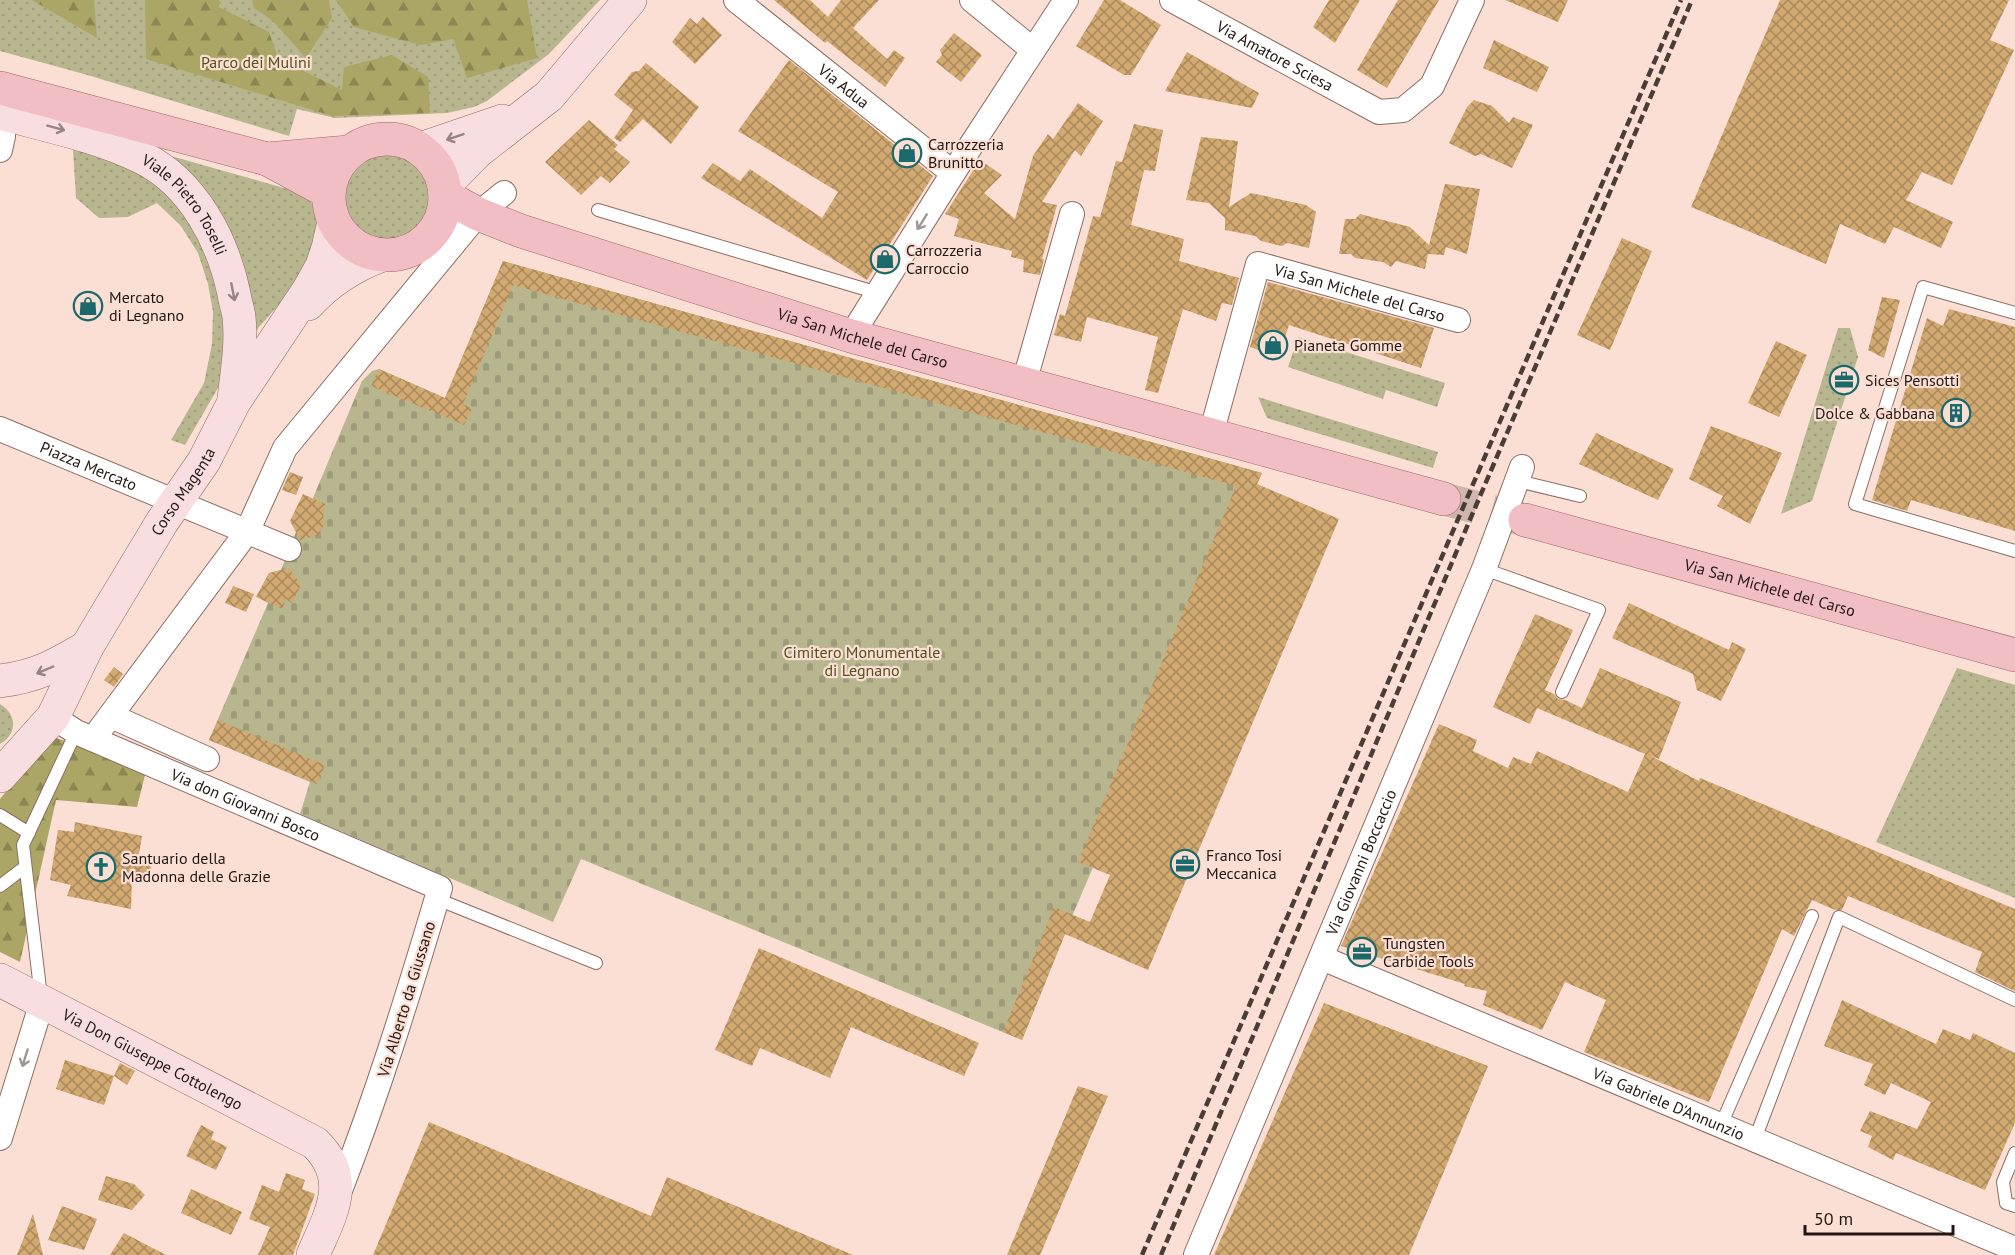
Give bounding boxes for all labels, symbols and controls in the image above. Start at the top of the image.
street label: Via Amatore Sciesa [1212,15,1337,95]
park label: Parco dei Mulini [201,52,311,72]
street label: Via Adua [814,59,873,112]
one-way arrow [47,123,66,135]
one-way arrow [446,133,465,144]
place label: Carrozzeria Brunitto [928,134,1004,172]
shop icon: Carrozzeria Brunitto [891,137,923,169]
street label: Viale Pietro Toselli [138,149,232,258]
one-way arrow [915,213,927,230]
place label: Carrozzeria Carroccio [906,240,982,278]
shop icon: Carrozzeria Carroccio [869,243,901,275]
street label: Via San Michele del Carso [1271,259,1447,326]
one-way arrow [228,281,239,301]
place label: Mercato di Legnano [109,287,184,325]
shop icon: Mercato di Legnano [72,290,104,322]
street label: Via San Michele del Carso [774,303,950,372]
shop icon: Pianeta Gomme [1257,329,1289,361]
place label: Pianeta Gomme [1294,335,1402,355]
office icon: Sices Pensotti [1828,364,1860,396]
place label: Sices Pensotti [1865,370,1959,390]
building icon: Dolce & Gabbana [1940,397,1972,429]
place label: Dolce & Gabbana [1815,403,1935,423]
street label: Piazza Mercato [37,437,140,495]
street label: Corso Magenta [146,444,219,539]
street label: Via San Michele del Carso [1681,554,1858,621]
park label: Cimitero Monumentale di Legnano [783,642,941,680]
one-way arrow [37,665,55,676]
street label: Via don Giovanni Bosco [167,764,323,845]
street label: Via Giovanni Boccaccio [1321,786,1400,939]
place label: Franco Tosi Meccanica [1206,845,1282,883]
place label: Santuario della Madonna delle Grazie [122,848,271,886]
office icon: Franco Tosi Meccanica [1169,848,1201,880]
church icon: Santuario della Madonna delle Grazie [85,851,117,883]
street label: Via Alberto da Giussano [372,919,439,1080]
place label: Tungsten Carbide Tools [1383,933,1474,971]
office icon: Tungsten Carbide Tools [1346,936,1378,968]
street label: Via Don Giuseppe Cottolengo [58,1004,246,1114]
one-way arrow [19,1048,30,1067]
street label: Via Gabriele D'Annunzio [1589,1062,1748,1144]
scale bar [1805,1198,1954,1236]
text: 50 m [1814,1207,1853,1230]

